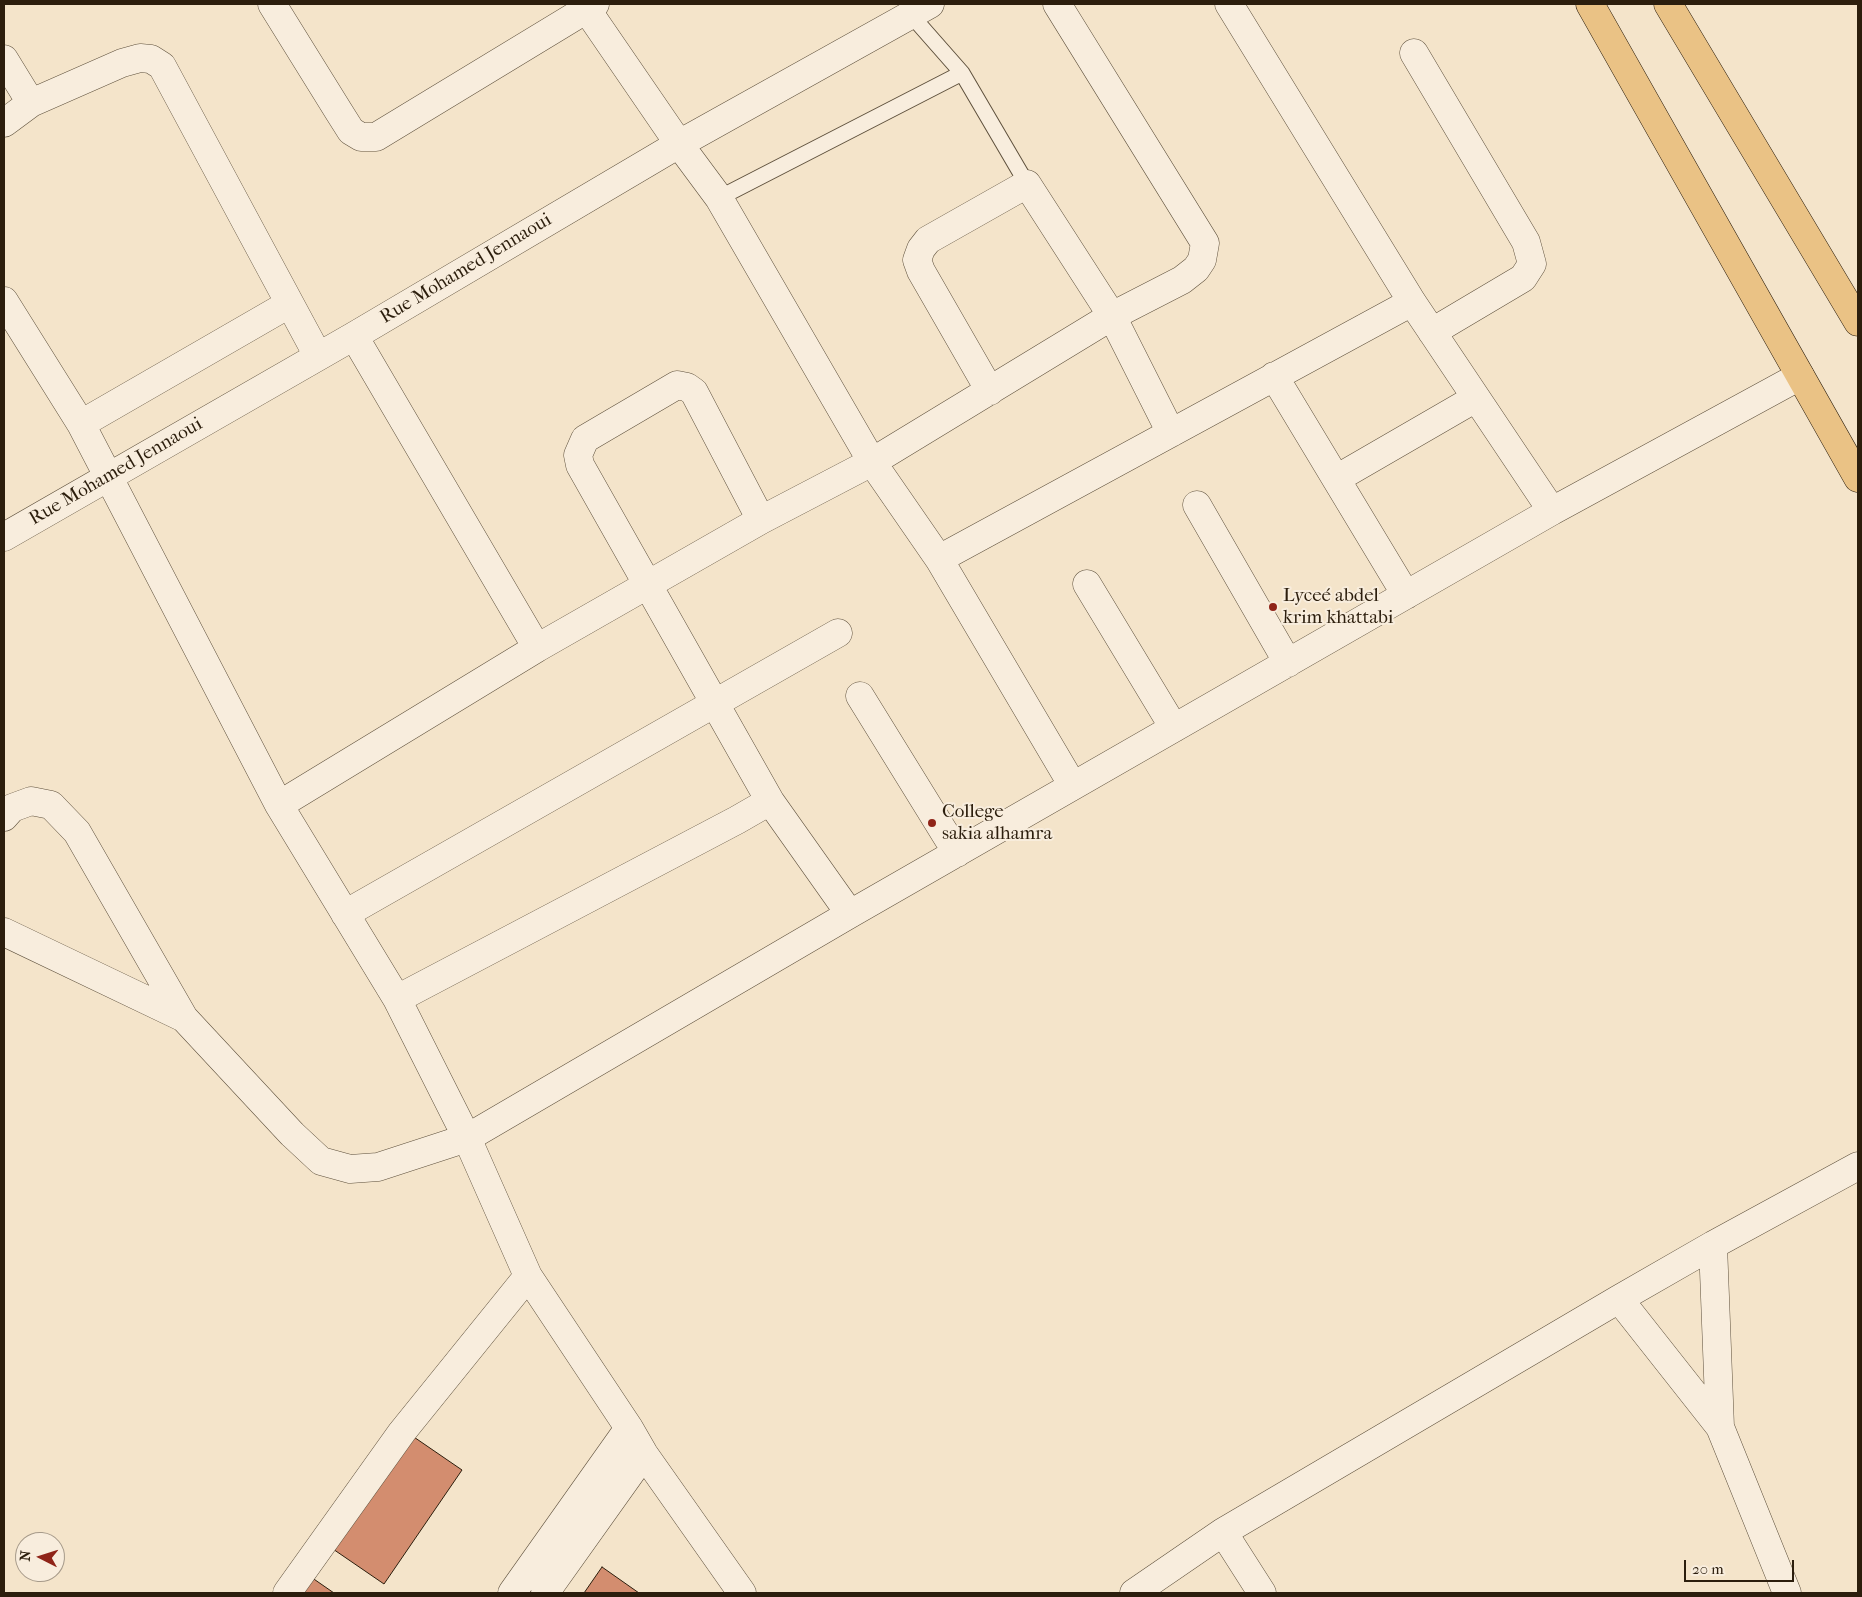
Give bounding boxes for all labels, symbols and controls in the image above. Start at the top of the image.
street label: Rue Mohamed Jennaoui [376,209,556,329]
street label: Rue Mohamed Jennaoui [25,413,207,531]
place label: Lyceé abdel krim khattabi [1283,585,1393,629]
marker: Lyceé abdel krim khattabi [1267,601,1279,613]
place label: College sakia alhamra [942,801,1052,845]
marker: College sakia alhamra [926,817,938,829]
north arrow [15,1532,65,1582]
text: N [17,1550,34,1562]
scale bar [1687,1550,1797,1582]
text: 20 m [1692,1560,1724,1578]

